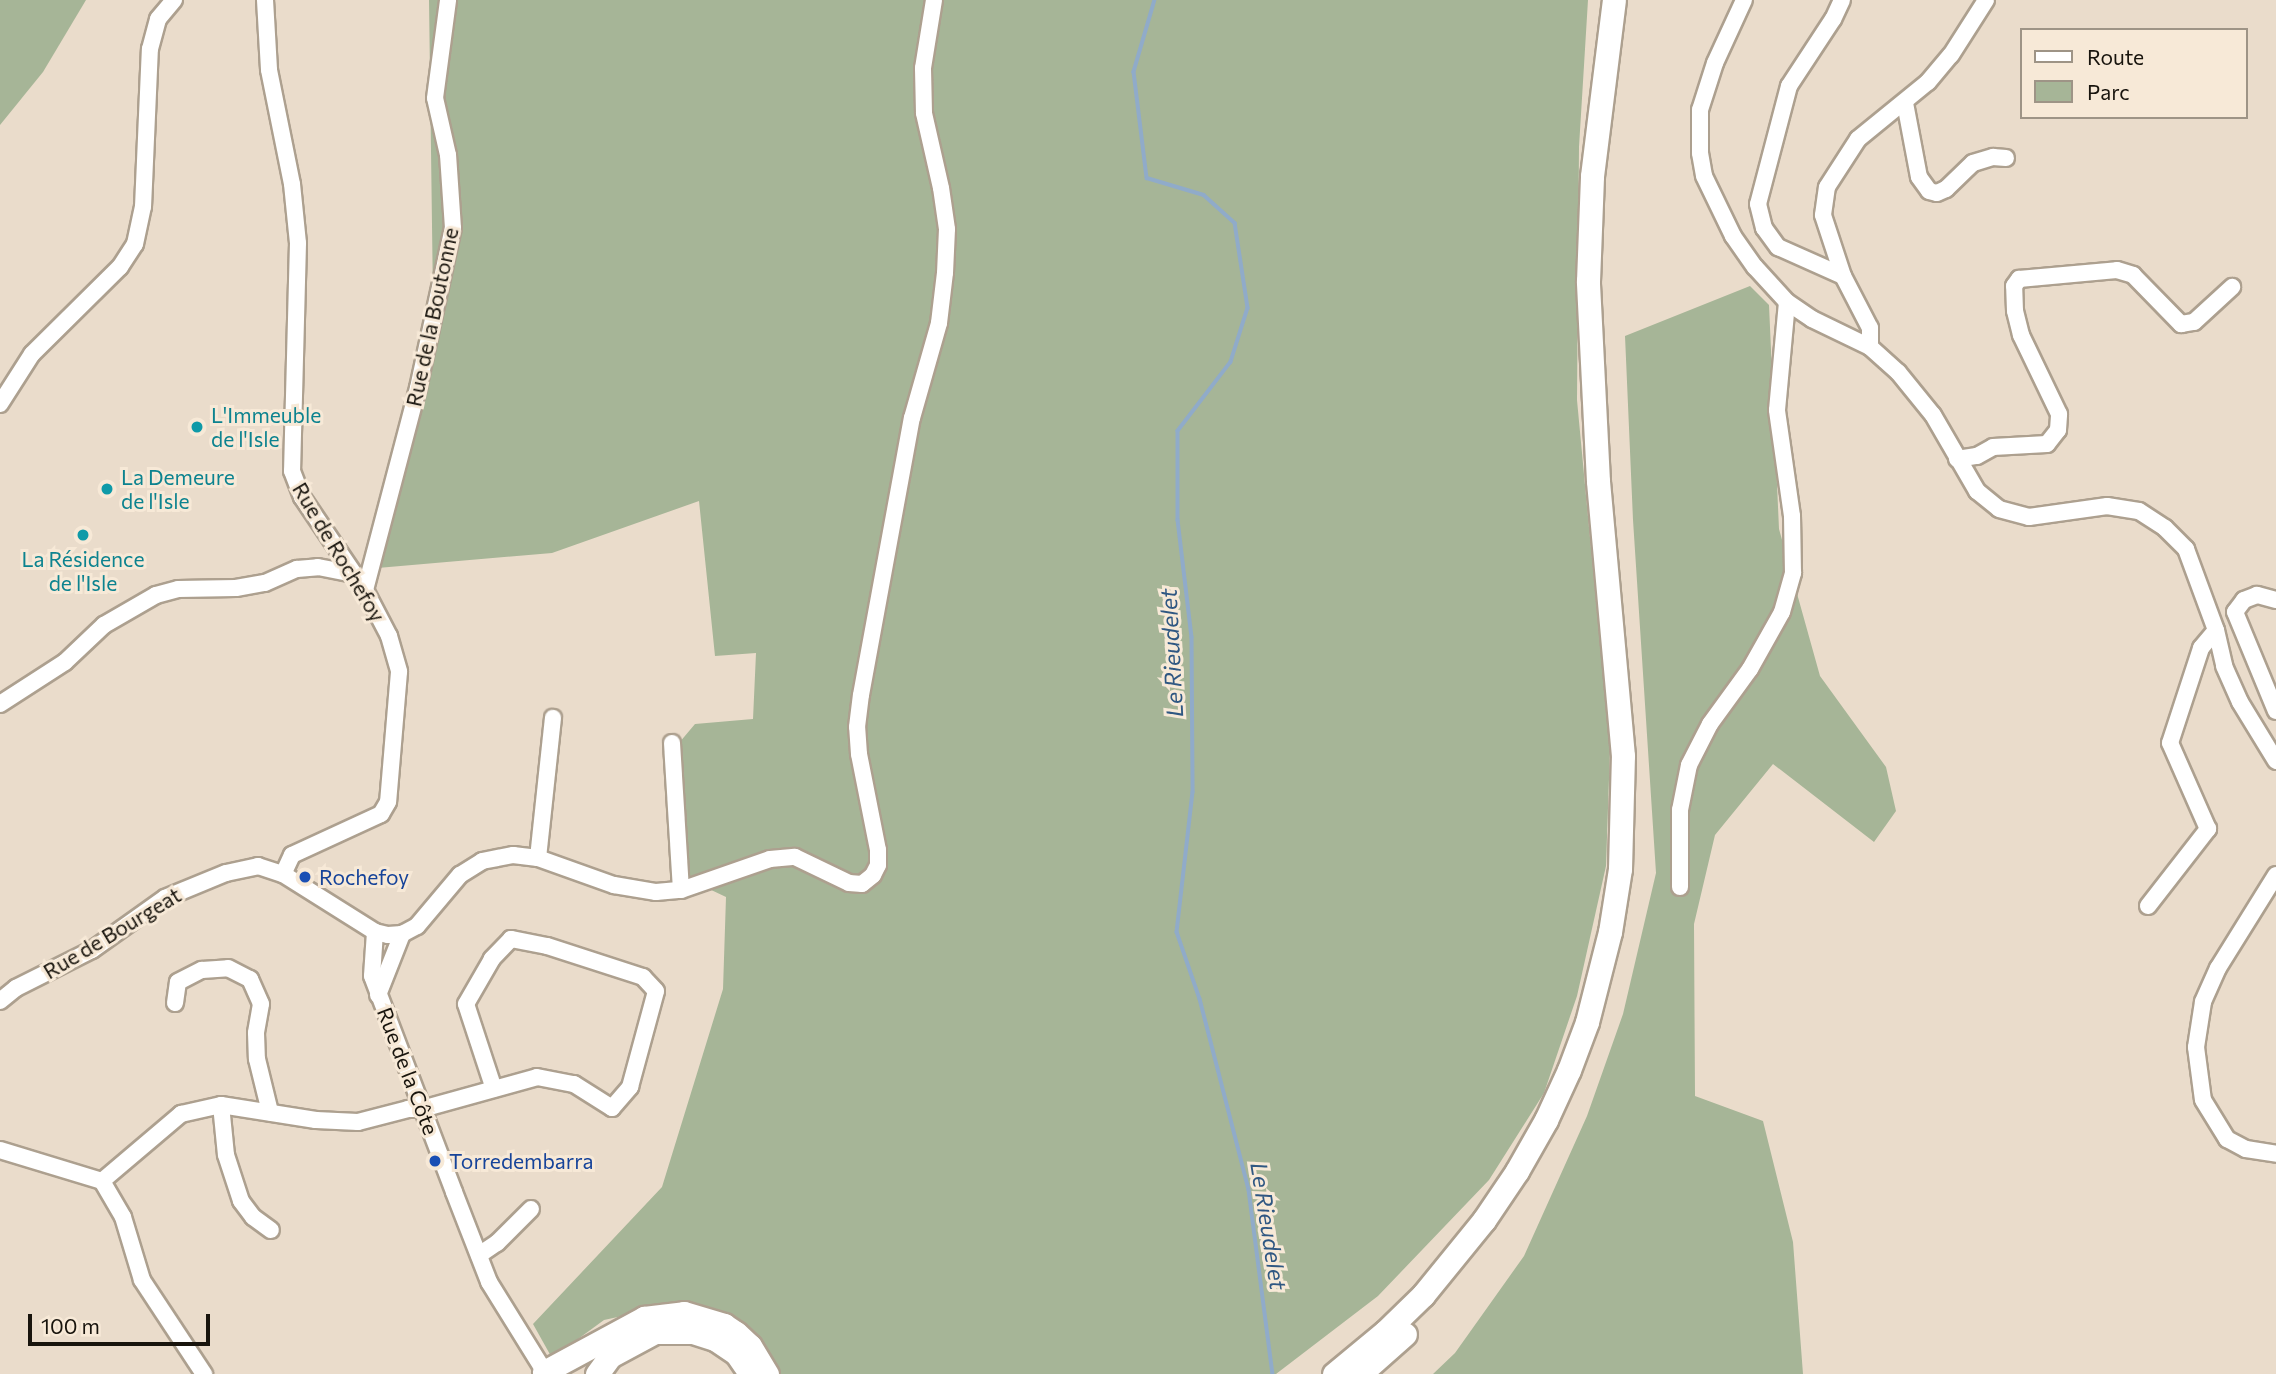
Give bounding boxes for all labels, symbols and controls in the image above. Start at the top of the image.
legend [2021,28,2248,119]
text: Route [2087,44,2144,69]
text: Parc [2087,79,2130,104]
street label: Rue de la Boutonne [401,225,463,409]
place label: L'Immeuble de l'Isle [211,402,321,452]
marker: L'Immeuble de l'Isle [189,419,205,435]
place label: La Demeure de l'Isle [121,464,235,514]
street label: Rue de Rochefoy [287,478,391,626]
marker: La Demeure de l'Isle [99,481,115,497]
marker: La Résidence de l'Isle [75,527,91,543]
place label: La Résidence de l'Isle [21,546,145,596]
water label: Le Rieudelet [1154,588,1188,718]
place label: Rochefoy [319,864,409,890]
marker: Rochefoy [297,869,313,885]
street label: Rue de Bourgeat [39,882,185,984]
street label: Rue de la Côte [372,1004,444,1138]
place label: Torredembarra [449,1148,593,1174]
marker: Torredembarra [427,1153,443,1169]
water label: Le Rieudelet [1245,1160,1293,1292]
scale bar [32,1300,214,1344]
text: 100 m [41,1313,100,1338]

